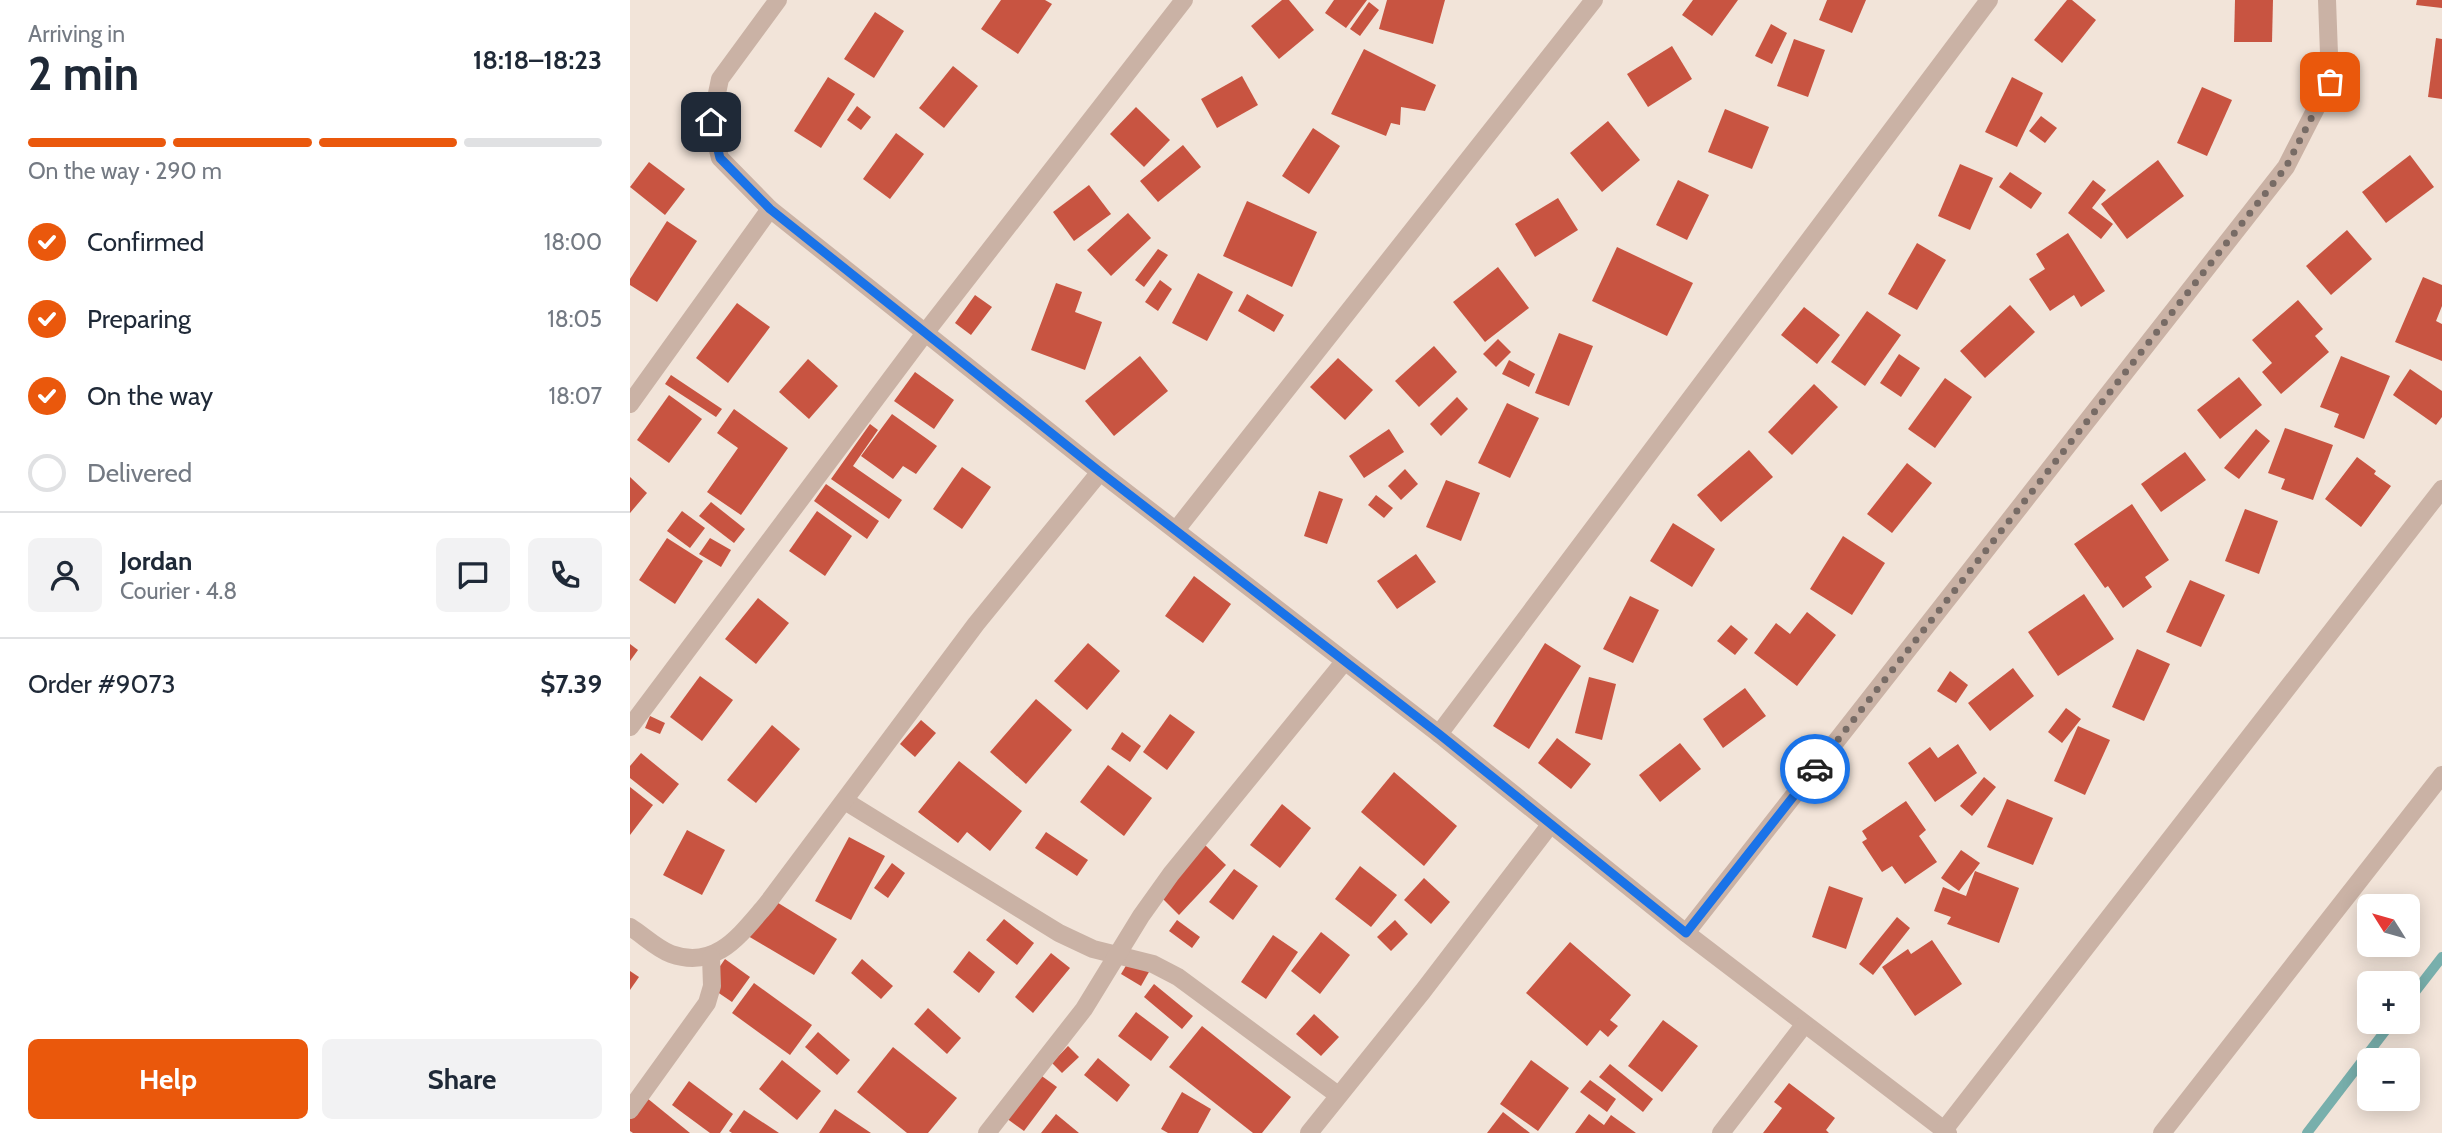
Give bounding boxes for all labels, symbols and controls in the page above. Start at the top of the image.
text: Arriving in [28,20,125,48]
text: 18:18–18:23 [473,44,602,76]
text: 2 min [28,46,139,102]
pin [2300,52,2360,112]
icon: bag [2311,63,2349,101]
pin [681,92,741,152]
icon: home [692,103,730,141]
text: On the way · 290 m [28,157,222,185]
icon: check [28,223,66,261]
text: Confirmed [87,226,204,258]
text: 18:00 [544,228,602,256]
icon: check [28,300,66,338]
text: Preparing [87,303,191,335]
text: 18:05 [547,305,602,333]
icon: check [28,377,66,415]
text: On the way [87,380,213,412]
text: 18:07 [548,382,602,410]
text: Delivered [87,457,192,489]
button: person [28,538,102,612]
button: chat [436,538,510,612]
button: phone [528,538,602,612]
text: Jordan [120,545,192,577]
text: Courier · 4.8 [120,577,237,605]
text: Order #9073 [28,668,176,700]
text: $7.39 [540,668,602,700]
courier [1780,734,1850,804]
icon: car [1796,750,1834,788]
north arrow [2357,894,2420,957]
map controls [2357,894,2420,1111]
button: + [2357,971,2420,1034]
button: Help [28,1039,308,1119]
button: Share [322,1039,602,1119]
button: − [2357,1048,2420,1111]

